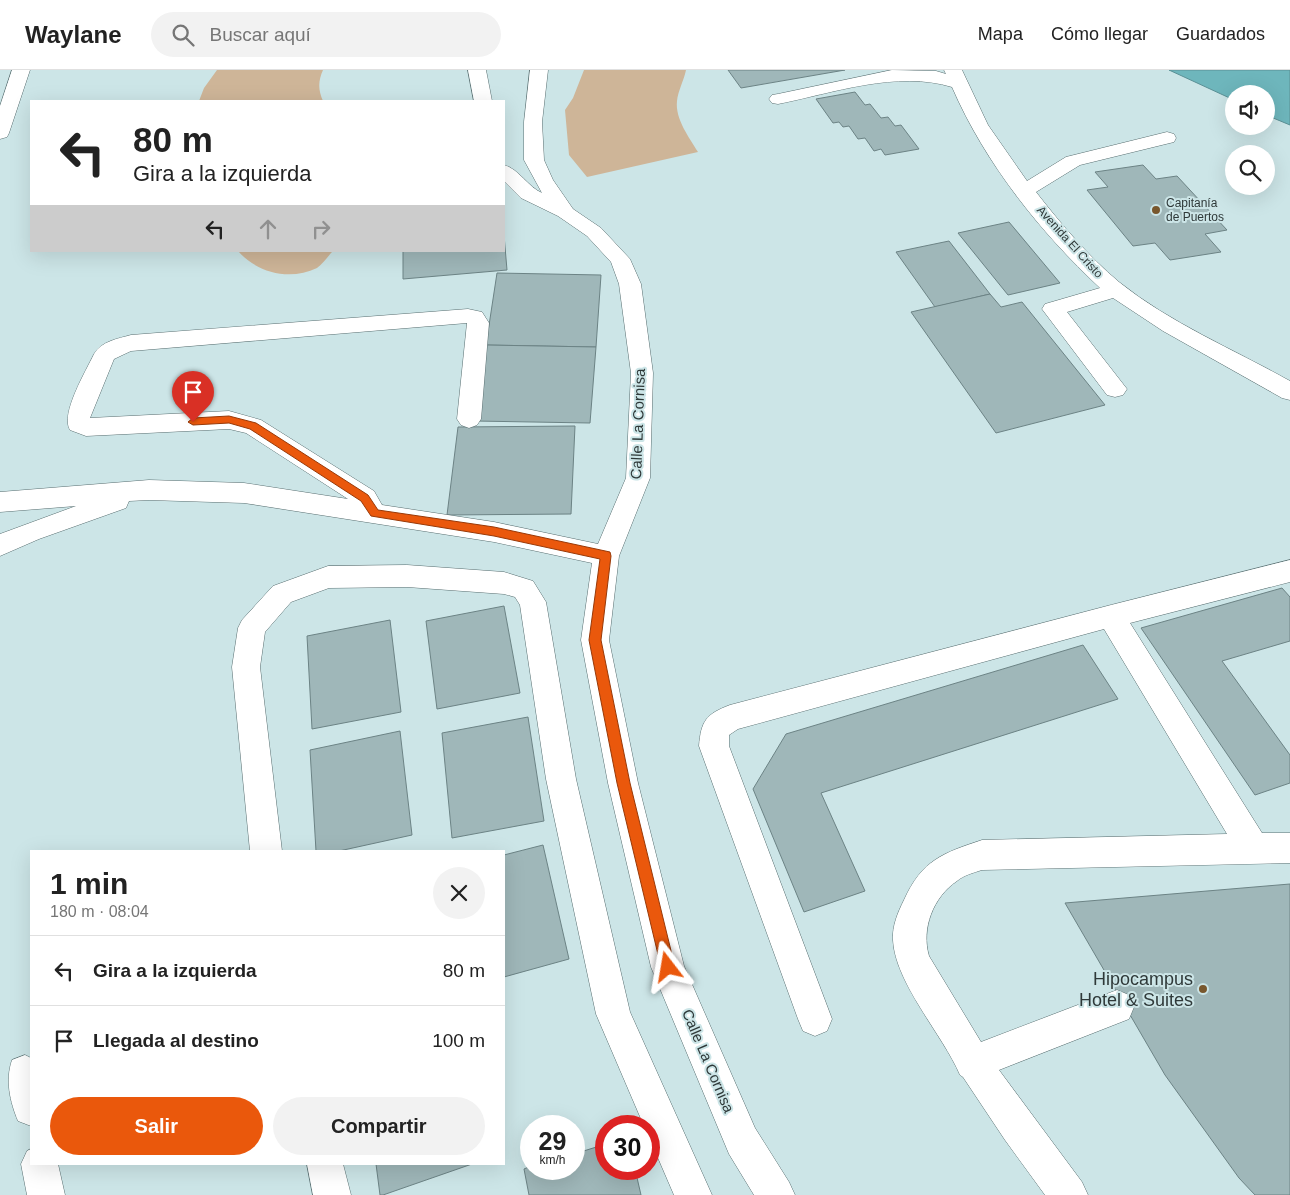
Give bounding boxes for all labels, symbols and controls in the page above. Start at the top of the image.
search box [151,12,501,57]
text: Waylane [25,21,121,48]
icon: search [169,21,197,49]
text: Buscar aquí [209,24,311,45]
text: Mapa [978,24,1023,44]
text: Cómo llegar [1051,24,1148,44]
text: Guardados [1176,24,1265,44]
map controls [1225,85,1275,195]
button: sound [1225,85,1275,135]
icon: left [50,120,115,185]
text: 80 m [133,120,213,159]
button: search [1225,145,1275,195]
text: Gira a la izquierda [133,161,312,186]
place label: Capitanía de Puertos [1166,196,1224,224]
street label: Avenida El Cristo [1034,203,1106,281]
marker: Capitanía de Puertos [1150,204,1162,216]
icon: left [201,215,229,243]
icon: ahead [254,215,282,243]
icon: right [307,215,335,243]
street label: Calle La Cornisa [627,368,648,480]
pin [172,371,214,422]
icon: arrive [179,378,207,406]
text: 1 min [50,867,128,900]
button: close [433,867,485,919]
text: 180 m · 08:04 [50,903,149,920]
position arrow [641,940,693,992]
icon: left [50,957,78,985]
text: Gira a la izquierda [93,960,257,981]
text: 80 m [443,960,485,981]
place label: Hipocampus Hotel & Suites [1079,969,1193,1010]
marker: Hipocampus Hotel & Suites [1197,983,1209,995]
street label: Calle La Cornisa [679,1006,738,1116]
icon: arrive [50,1027,78,1055]
text: Llegada al destino [93,1030,259,1051]
text: 100 m [432,1030,485,1051]
button: Salir [50,1097,263,1155]
button: Compartir [273,1097,485,1155]
speed limit sign: 30 [595,1115,660,1180]
text: 29 [539,1127,566,1155]
text: km/h [539,1153,566,1167]

